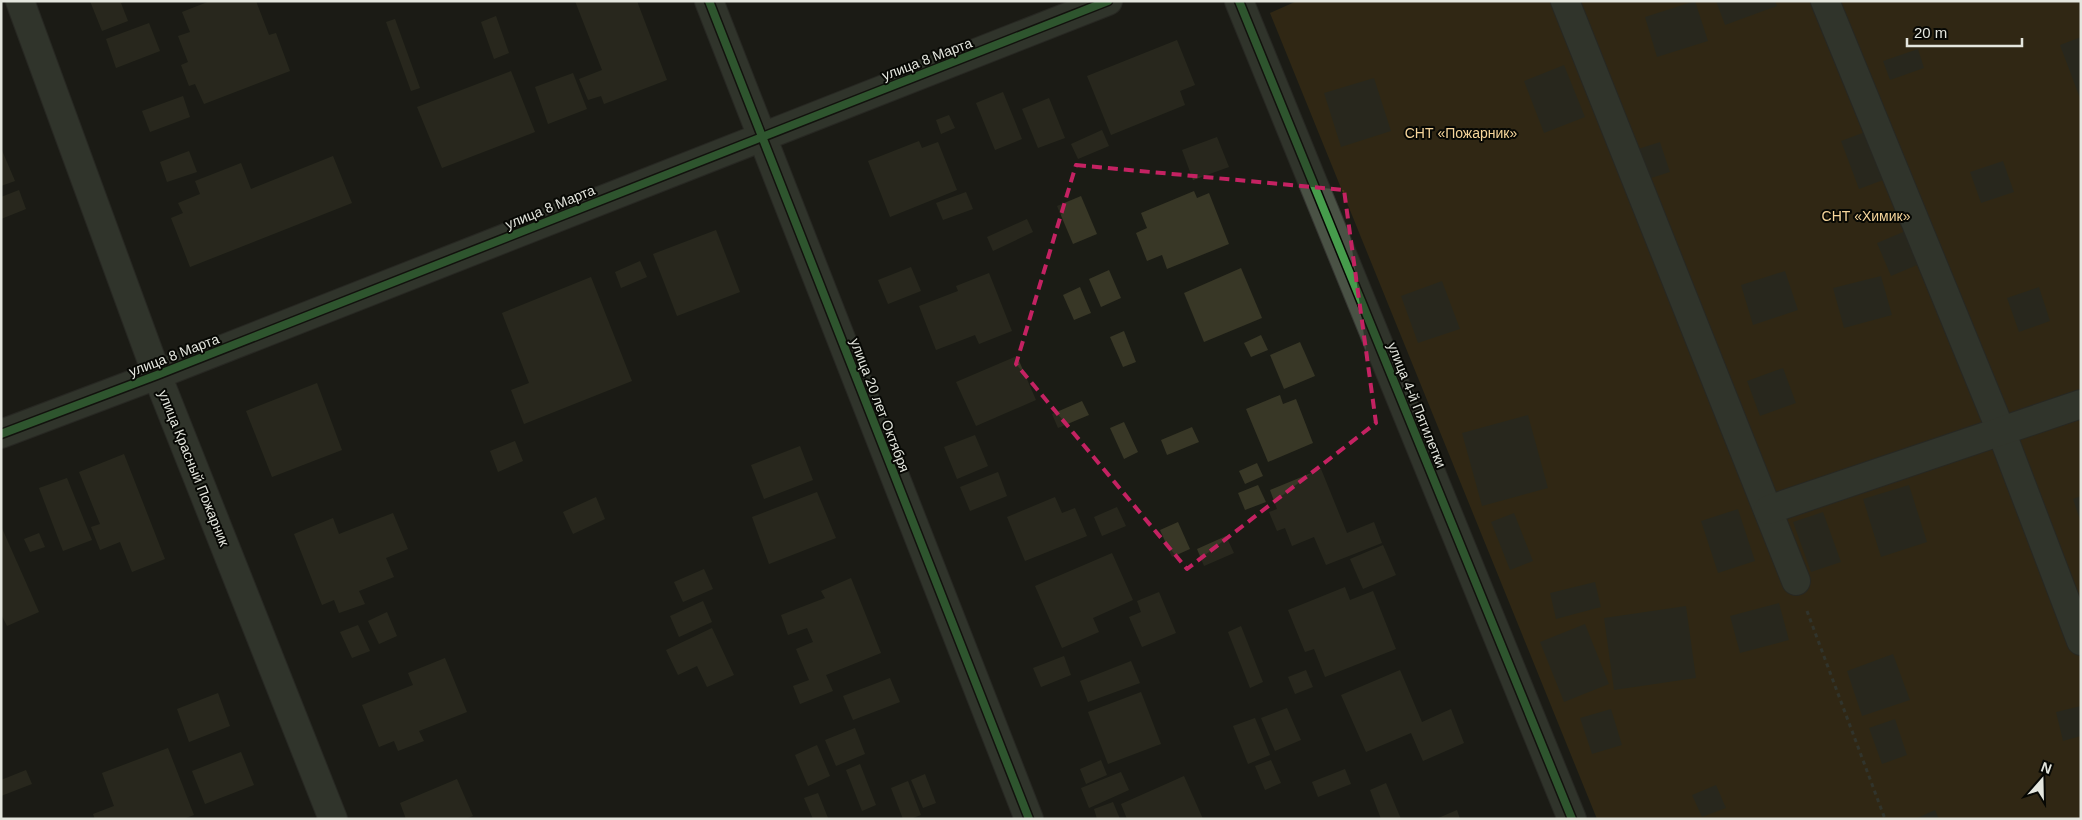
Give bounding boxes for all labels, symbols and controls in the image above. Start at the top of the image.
scale bar [1907,15,2022,47]
text: 20 m [1914,24,1947,41]
street label: улица 8 Марта [880,34,974,84]
park label: СНТ «Пожарник» [1405,125,1517,141]
street label: улица 8 Марта [503,182,597,232]
park label: СНТ «Химик» [1822,208,1911,224]
street label: улица 8 Марта [127,330,221,380]
street label: улица 20 лет Октября [847,336,913,474]
street label: улица 4-й Пятилетки [1384,340,1450,470]
street label: улица Красный Пожарник [155,388,233,549]
north arrow [2017,755,2067,805]
text: N [2039,759,2054,777]

